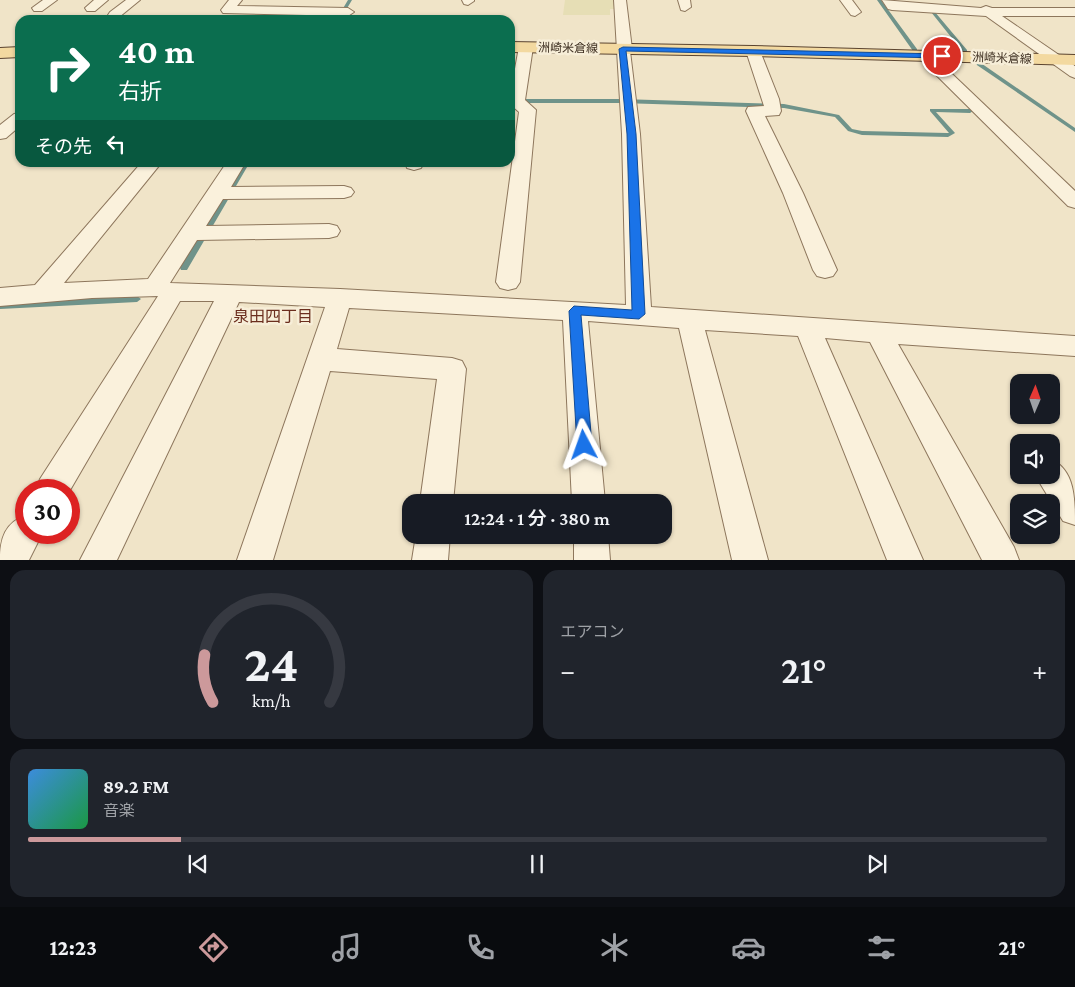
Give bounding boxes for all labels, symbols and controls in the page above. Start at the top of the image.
text: 40 m [118,32,195,71]
icon: right [35,35,100,100]
pin [921,35,963,77]
street label: 洲崎米倉線 [538,40,598,56]
icon: arrive [928,42,956,70]
street label: 洲崎米倉線 [972,50,1032,66]
text: 右折 [118,79,162,104]
icon: left [102,130,130,158]
text: その先 [35,136,92,157]
district label: 泉田四丁目 [233,308,313,325]
north arrow [1010,374,1060,424]
map controls [1010,374,1060,544]
position arrow [557,418,609,470]
button: sound [1010,434,1060,484]
speed limit sign: 30 [15,479,80,544]
button: layers [1010,494,1060,544]
text: 12:24 · 1 分 · 380 m [464,508,610,529]
text: エアコン [561,623,625,640]
text: 24 [244,634,299,692]
text: 21° [781,649,827,691]
text: − [561,655,575,686]
text: + [1032,655,1047,686]
text: km/h [252,691,291,711]
text: 89.2 FM [103,776,169,797]
text: 音楽 [103,802,135,819]
icon: previous [184,850,212,878]
icon: pause [523,850,551,878]
icon: next [863,850,891,878]
icon: directions [196,930,231,965]
icon: music [329,930,364,965]
icon: phone [463,930,498,965]
icon: climate [597,930,632,965]
icon: car [731,930,766,965]
icon: filters [864,930,899,965]
text: 12:23 [49,935,97,960]
text: 21° [998,935,1026,960]

